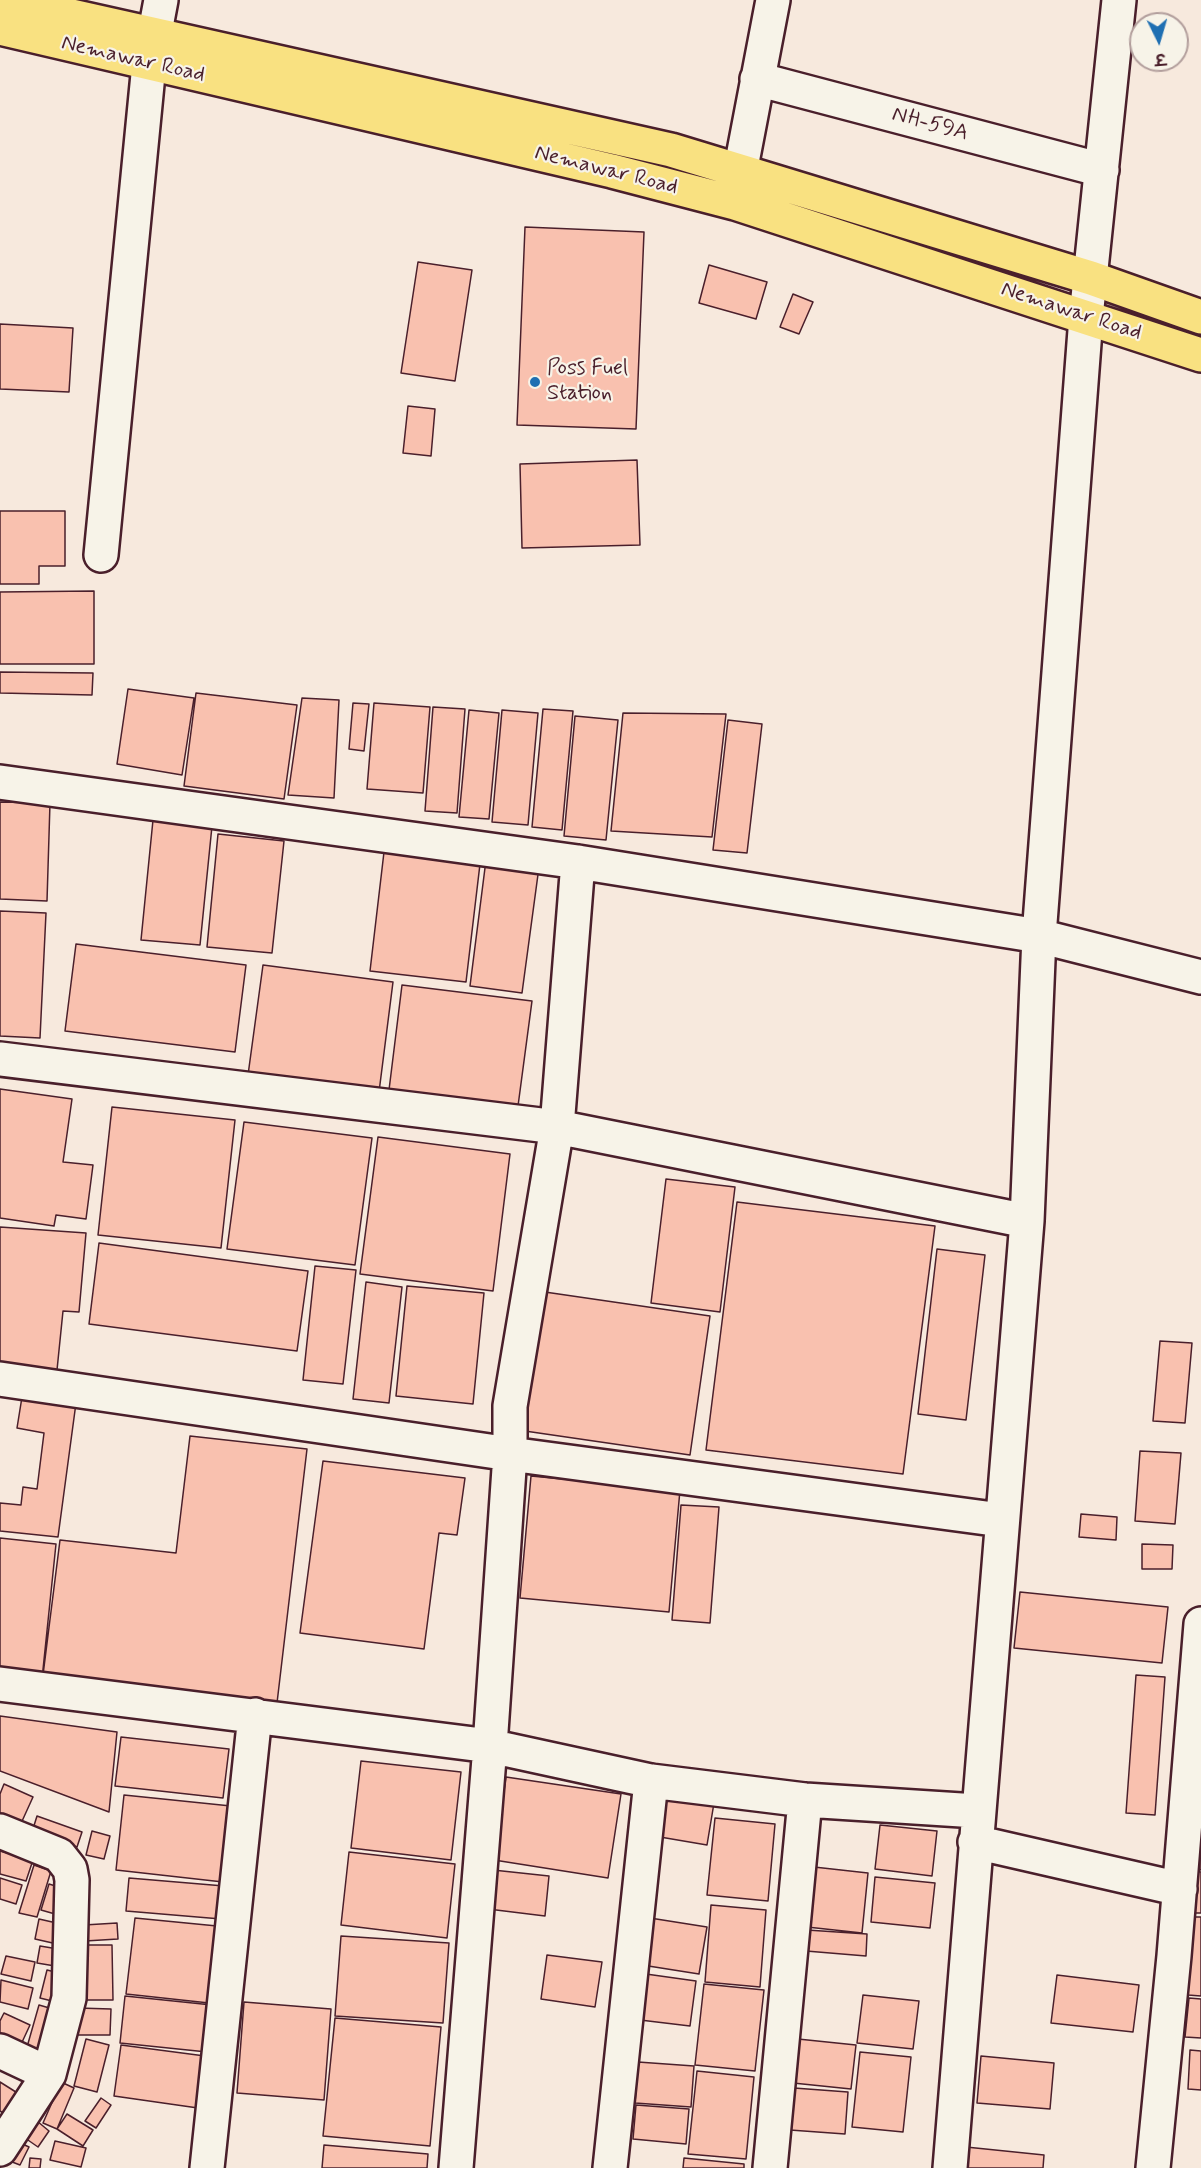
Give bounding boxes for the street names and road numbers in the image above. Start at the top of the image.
street label: Nemawar Road [59,31,207,89]
street label: NH-59A [889,102,971,148]
street label: Nemawar Road [532,140,680,202]
street label: Nemawar Road [997,277,1145,347]

